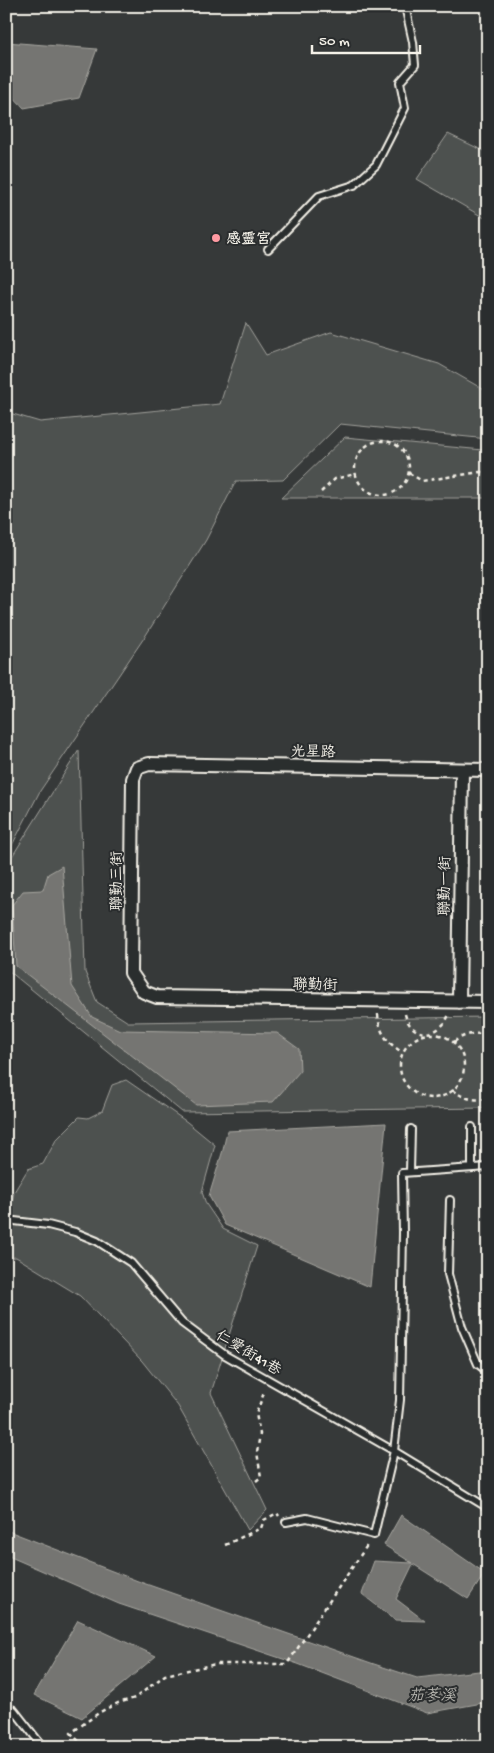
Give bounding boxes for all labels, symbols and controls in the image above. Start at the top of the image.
scale bar [312,22,419,54]
text: 50 m [319,33,350,51]
place label: 感靈宮 [226,230,271,249]
marker: 感靈宮 [210,232,222,244]
street label: 光星路 [290,744,336,762]
street label: 聯勤三街 [108,851,127,911]
street label: 聯勤一街 [435,856,456,916]
street label: 聯勤街 [292,976,338,995]
street label: 仁愛街41巷 [212,1327,284,1380]
water label: 茄苳溪 [408,1686,457,1707]

